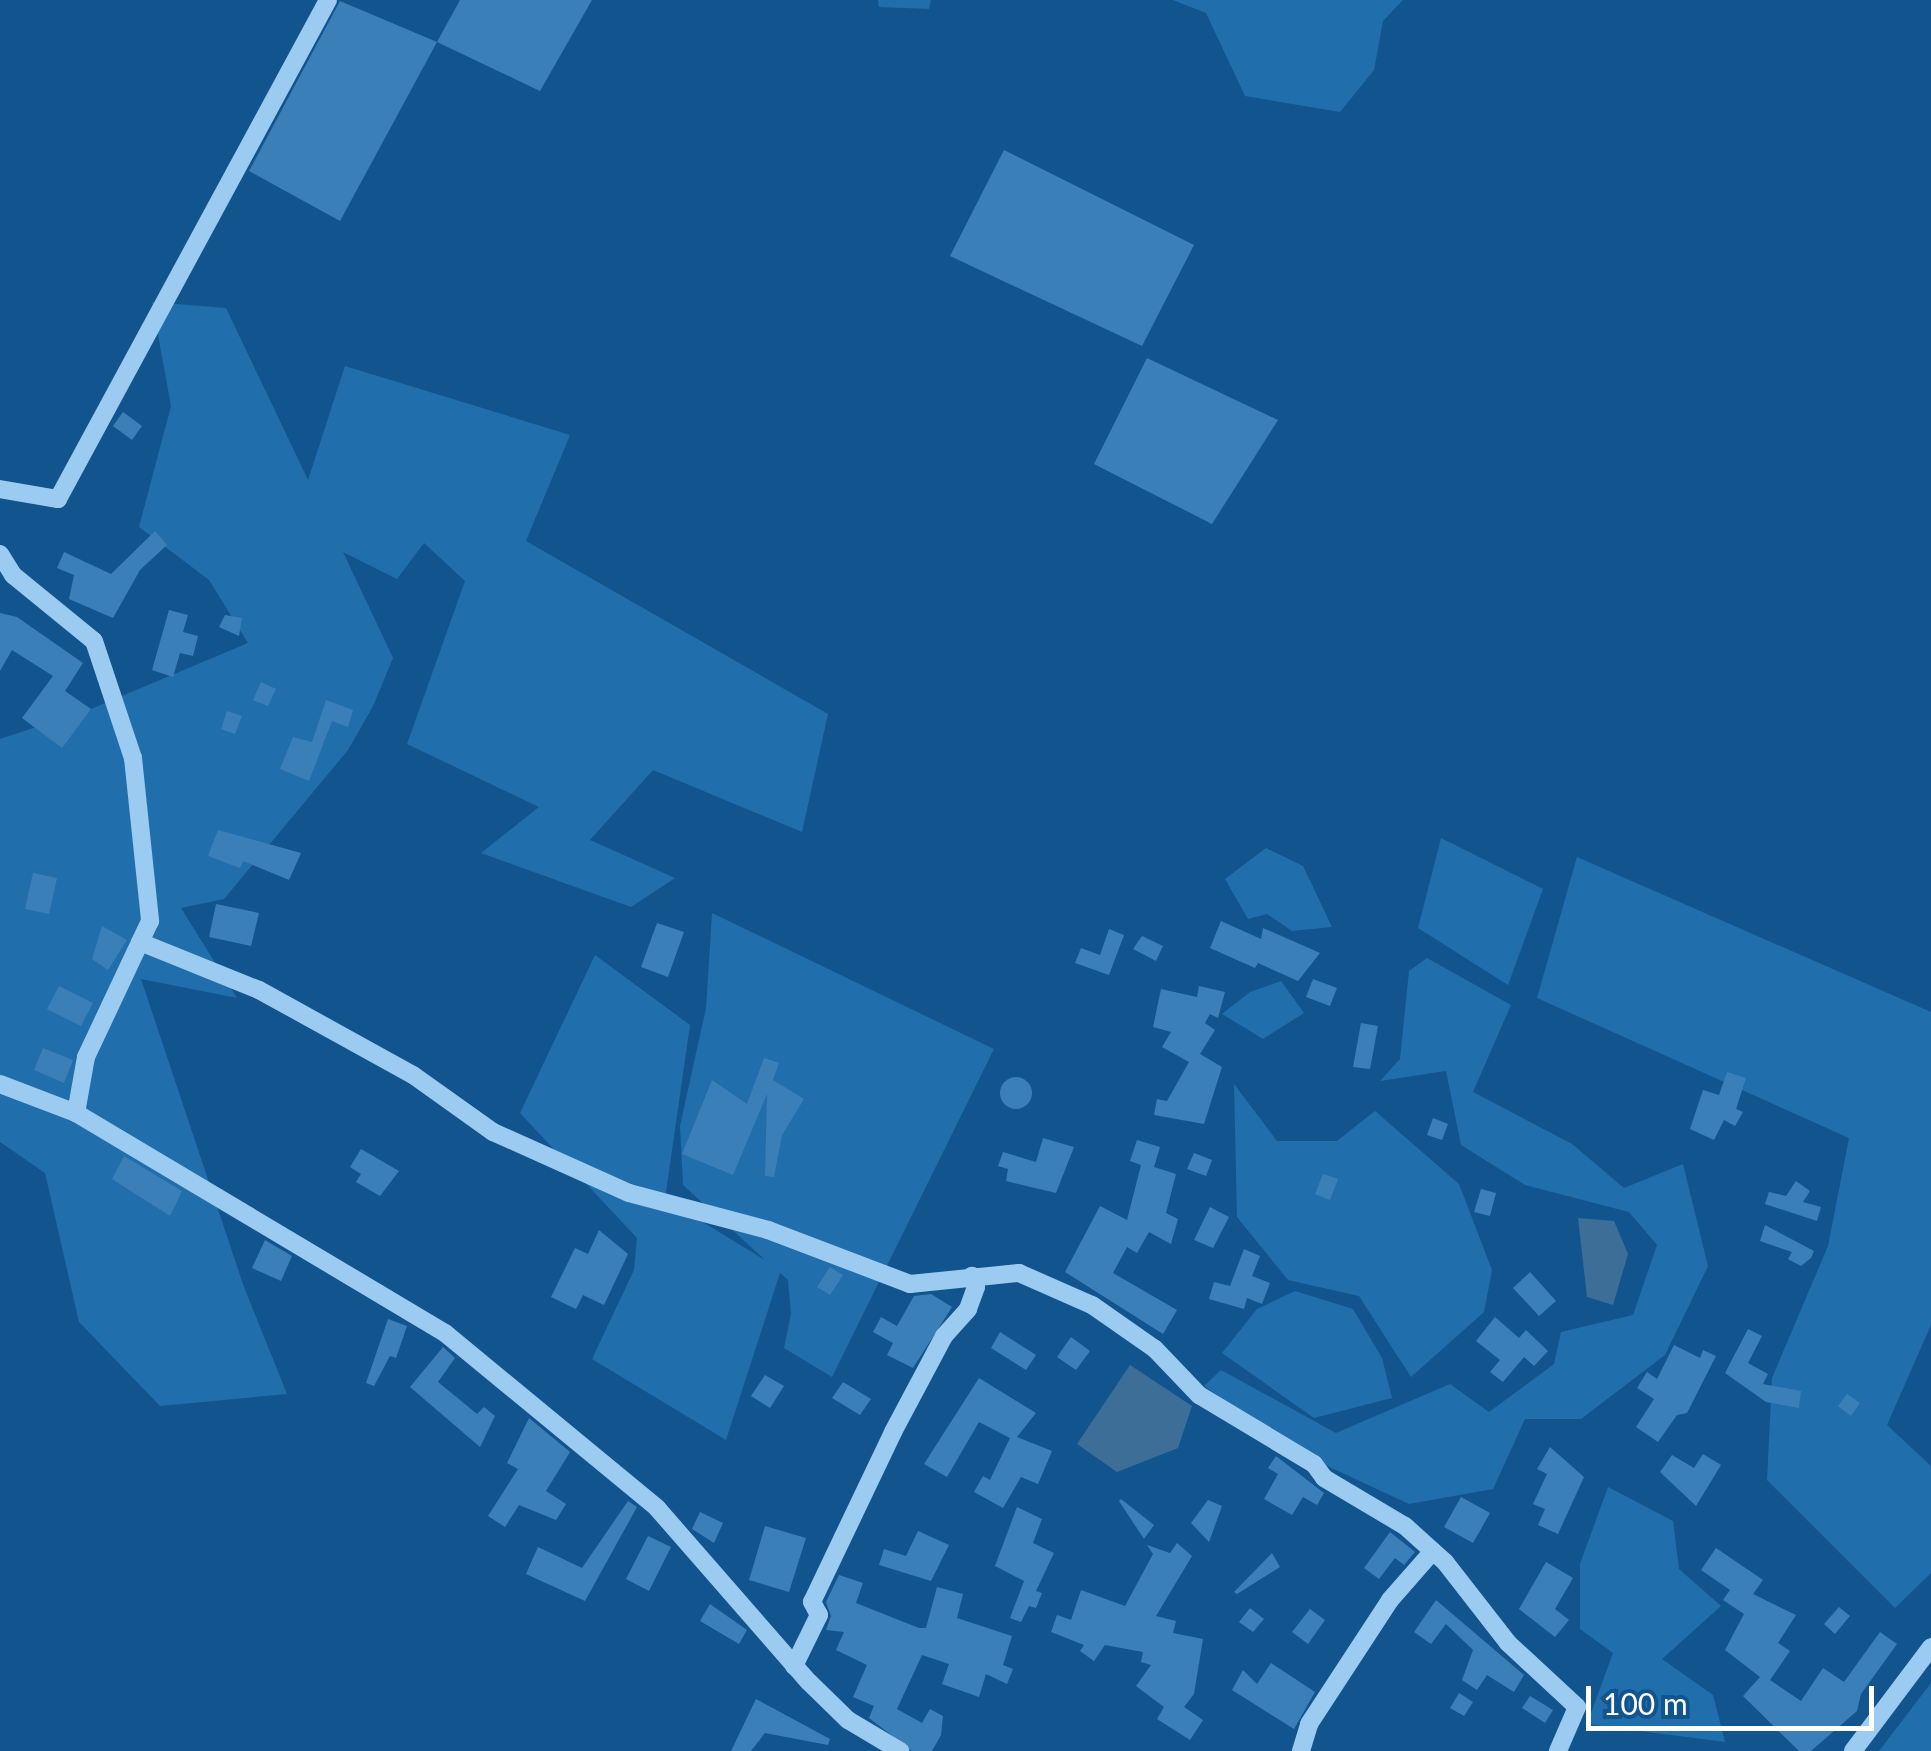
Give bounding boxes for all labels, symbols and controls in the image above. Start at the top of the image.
scale bar [1591,1666,1878,1728]
text: 100 m [1603,1685,1688,1721]

